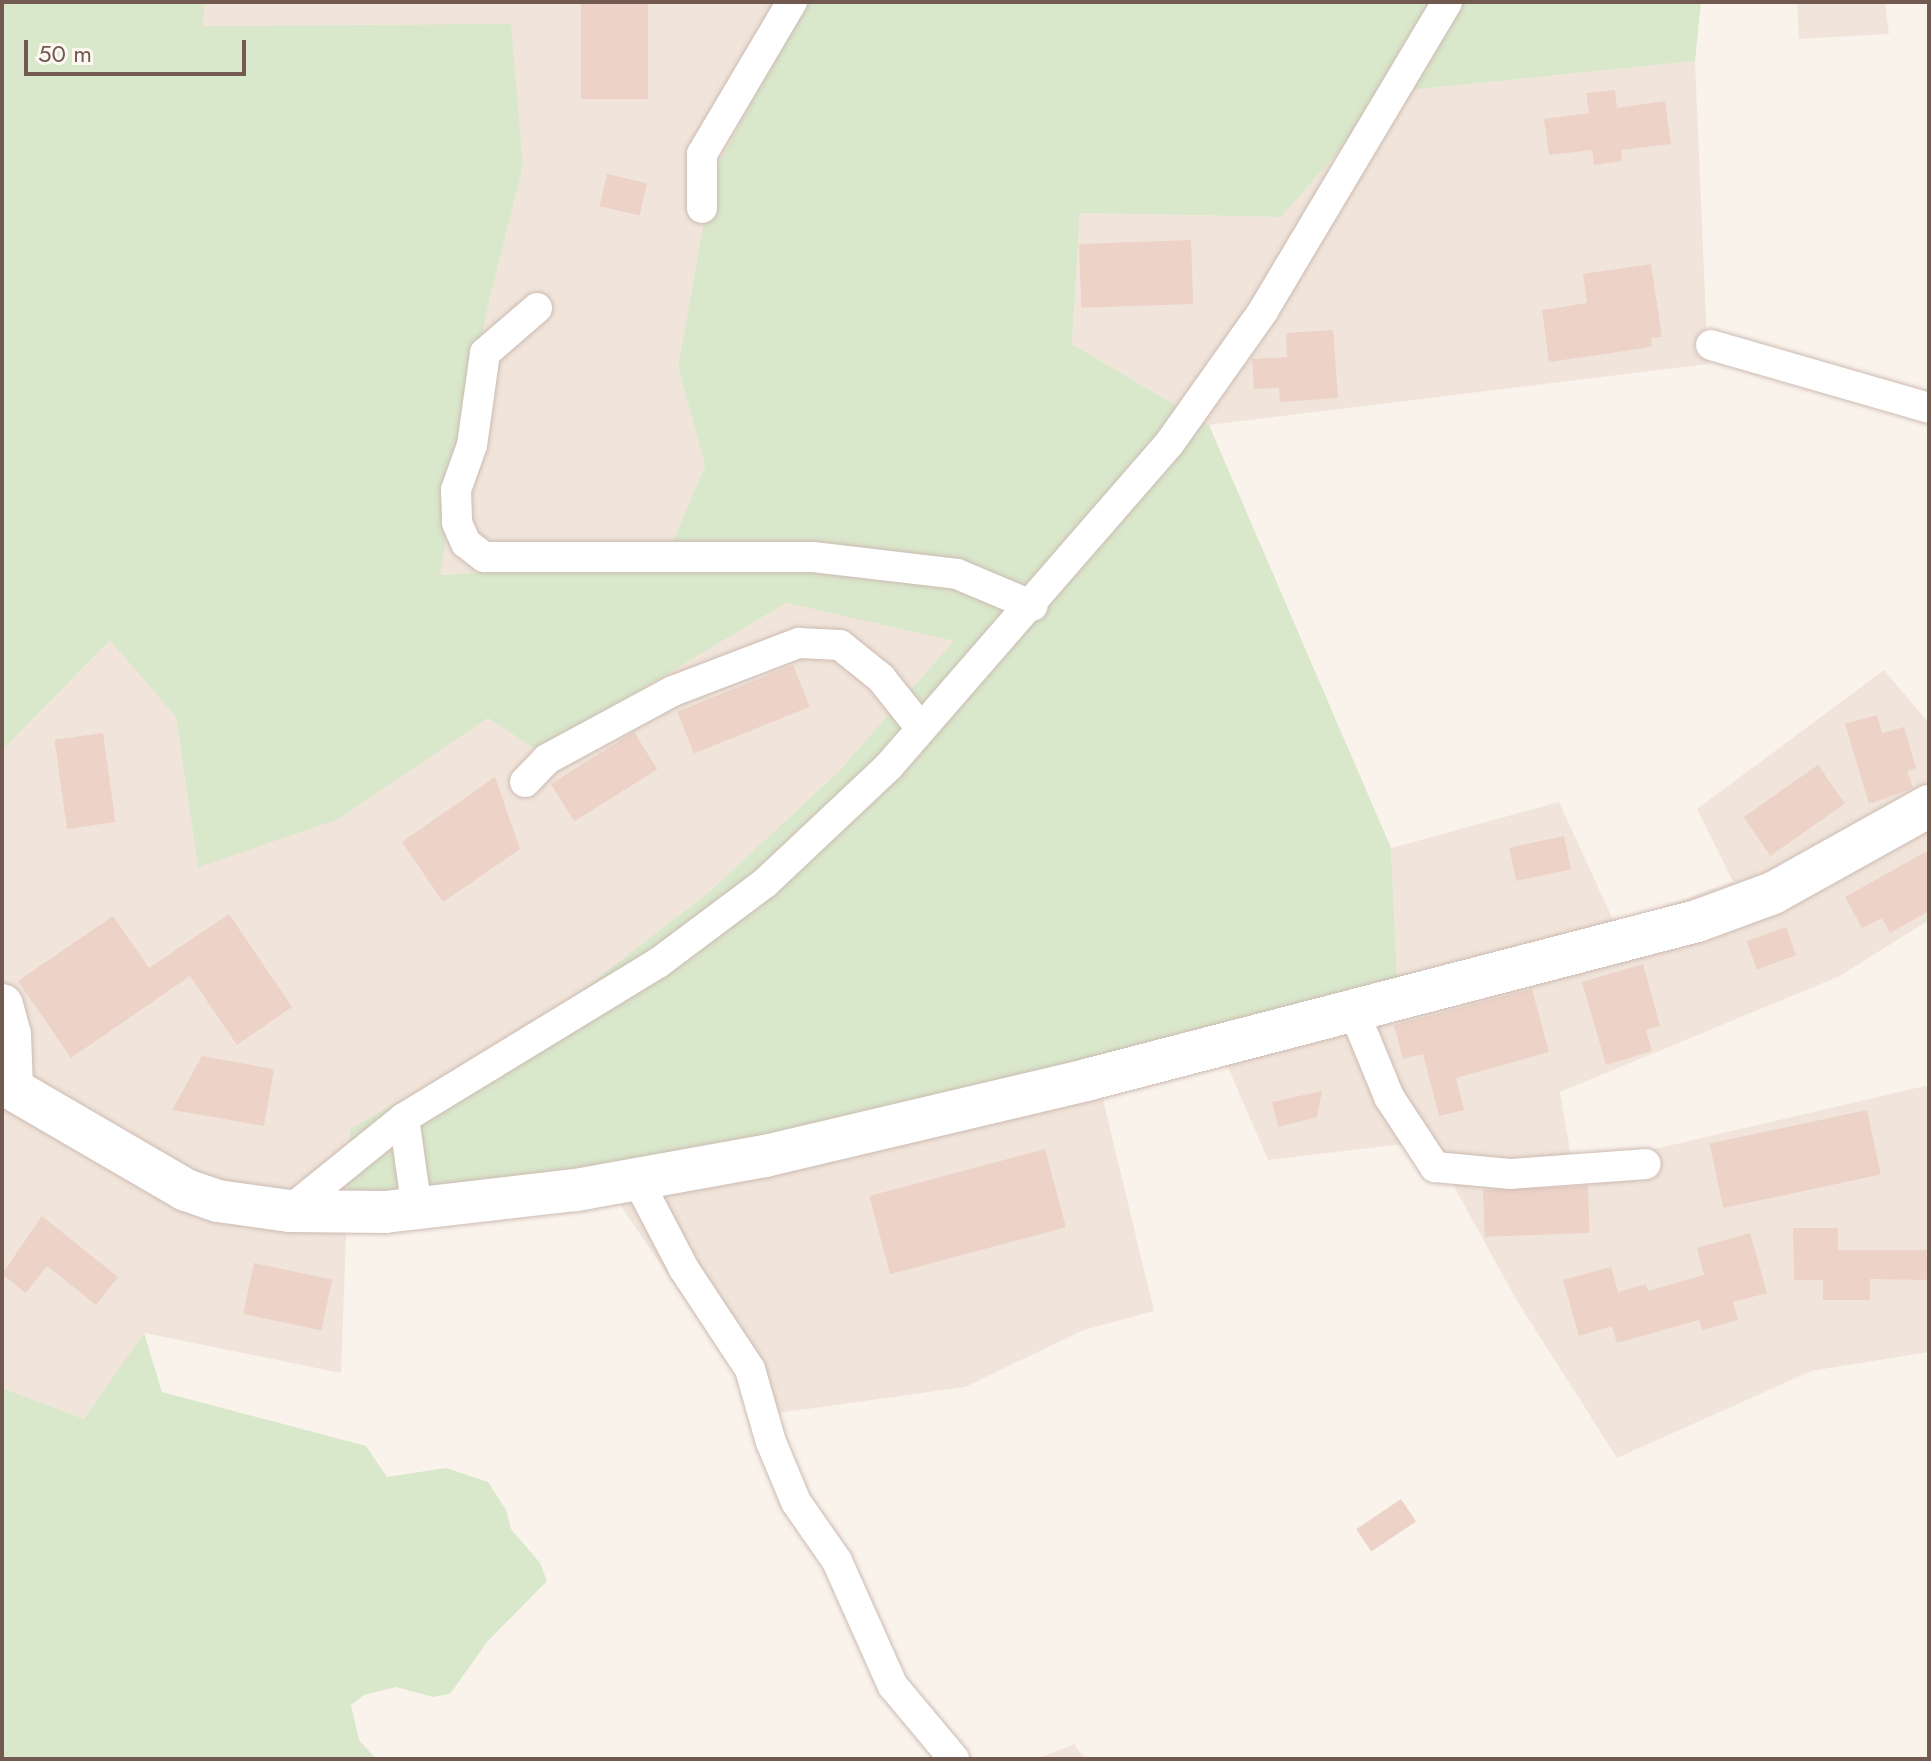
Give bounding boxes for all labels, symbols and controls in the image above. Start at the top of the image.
scale bar [28,24,250,74]
text: 50 m [38,36,92,71]

